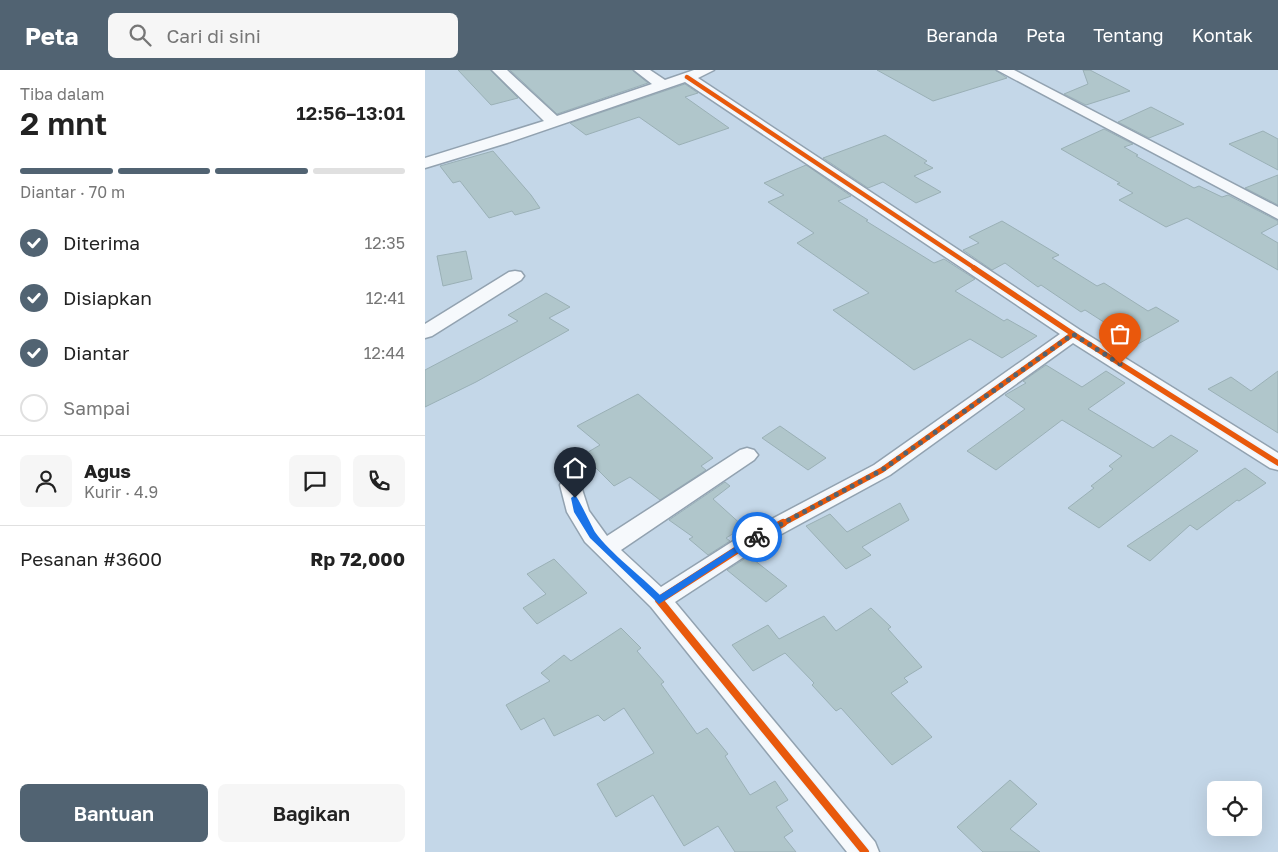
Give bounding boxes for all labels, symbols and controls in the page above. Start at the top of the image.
search box [108,13,458,58]
text: Peta [25,21,78,50]
icon: search [126,21,154,49]
text: Cari di sini [166,24,261,47]
text: Beranda [926,24,998,46]
text: Peta [1026,24,1065,46]
text: Tentang [1093,24,1164,46]
text: Kontak [1192,24,1253,46]
text: Tiba dalam [20,84,104,104]
text: 12:56–13:01 [296,101,405,124]
text: 2 mnt [20,104,107,142]
text: Diantar · 70 m [20,182,125,202]
icon: check [20,229,48,257]
text: Diterima [63,231,140,254]
text: 12:35 [365,233,405,253]
icon: check [20,284,48,312]
text: Disiapkan [63,286,152,309]
text: 12:41 [366,288,405,308]
pin [1099,313,1141,364]
icon: bag [1106,320,1134,348]
icon: check [20,339,48,367]
text: Diantar [63,341,129,364]
text: 12:44 [364,343,405,363]
text: Sampai [63,396,130,419]
pin [554,447,596,498]
icon: home [561,454,589,482]
button: person [20,455,72,507]
button: chat [289,455,341,507]
button: phone [353,455,405,507]
text: Agus [84,459,131,482]
text: Kurir · 4.9 [84,482,158,502]
courier [732,512,782,562]
icon: bike [743,523,771,551]
text: Pesanan #3600 [20,547,162,570]
text: Rp 72,000 [310,547,405,570]
map controls [1207,781,1262,836]
button: locate [1207,781,1262,836]
button: Bantuan [20,784,208,842]
button: Bagikan [218,784,405,842]

